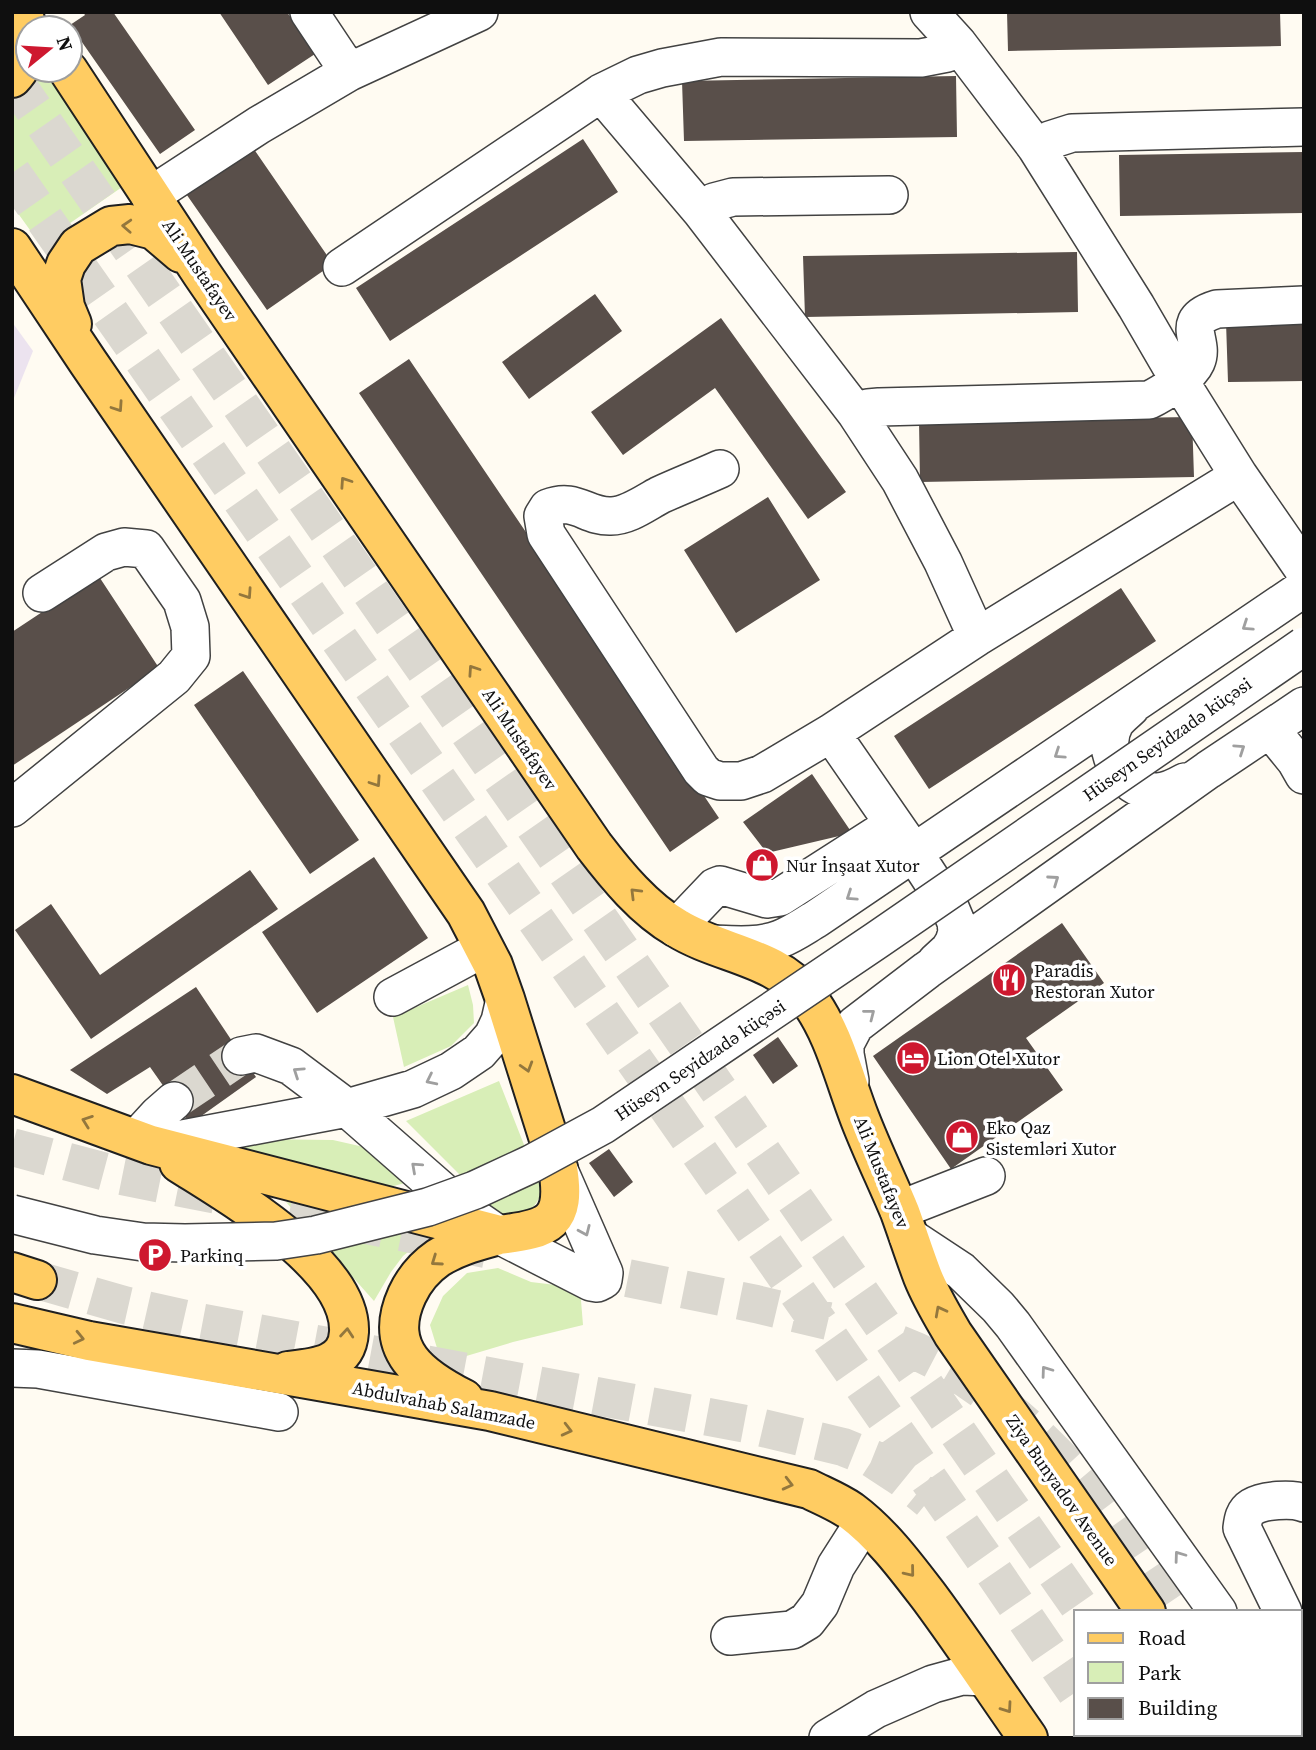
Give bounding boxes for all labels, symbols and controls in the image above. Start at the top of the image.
north arrow [14,14,84,84]
text: N [51,33,80,54]
street label: Ali Mustafayev [157,214,243,326]
one-way arrow [121,219,132,234]
one-way arrow [110,399,123,412]
one-way arrow [340,477,353,490]
one-way arrow [239,586,251,599]
one-way arrow [1242,618,1255,630]
one-way arrow [469,665,481,678]
street label: Hüseyn Seyidzadə küçəsi [1077,671,1257,807]
street label: Ali Mustafayev [477,683,563,795]
one-way arrow [1232,744,1245,757]
one-way arrow [1054,746,1067,758]
one-way arrow [368,774,381,787]
shop icon: Nur İnşaat Xutor [743,846,781,884]
place label: Nur İnşaat Xutor [786,853,920,878]
one-way arrow [1046,876,1058,888]
one-way arrow [846,887,859,900]
one-way arrow [631,888,644,901]
place label: Paradis Restoran Xutor [1034,958,1155,1004]
restaurant icon: Paradis Restoran Xutor [990,961,1028,999]
street label: Hüseyn Seyidzadə küçəsi [610,993,790,1127]
one-way arrow [862,1010,875,1022]
hotel icon: Lion Otel Xutor [894,1039,932,1077]
place label: Lion Otel Xutor [937,1046,1060,1071]
one-way arrow [518,1061,533,1073]
one-way arrow [293,1068,306,1080]
one-way arrow [426,1072,438,1086]
street label: Ali Mustafayev [848,1112,916,1232]
place label: Eko Qaz Sistemləri Xutor [986,1115,1117,1161]
one-way arrow [82,1116,94,1130]
shop icon: Eko Qaz Sistemləri Xutor [943,1118,981,1156]
one-way arrow [411,1163,424,1175]
one-way arrow [577,1223,591,1236]
parking icon: Parkinq [136,1236,174,1274]
place label: Parkinq [180,1243,244,1268]
one-way arrow [431,1253,444,1265]
one-way arrow [935,1306,949,1319]
one-way arrow [339,1327,354,1338]
one-way arrow [73,1330,85,1344]
one-way arrow [1042,1366,1054,1379]
street label: Abdulvahab Salamzade [350,1375,538,1435]
street label: Ziya Bunyadov Avenue [1000,1409,1124,1571]
one-way arrow [561,1422,573,1436]
one-way arrow [782,1476,794,1490]
one-way arrow [1174,1551,1187,1564]
one-way arrow [901,1565,914,1577]
legend [1074,1610,1302,1736]
text: Road [1138,1623,1186,1652]
text: Park [1138,1658,1182,1687]
text: Building [1138,1693,1217,1722]
one-way arrow [999,1700,1012,1713]

